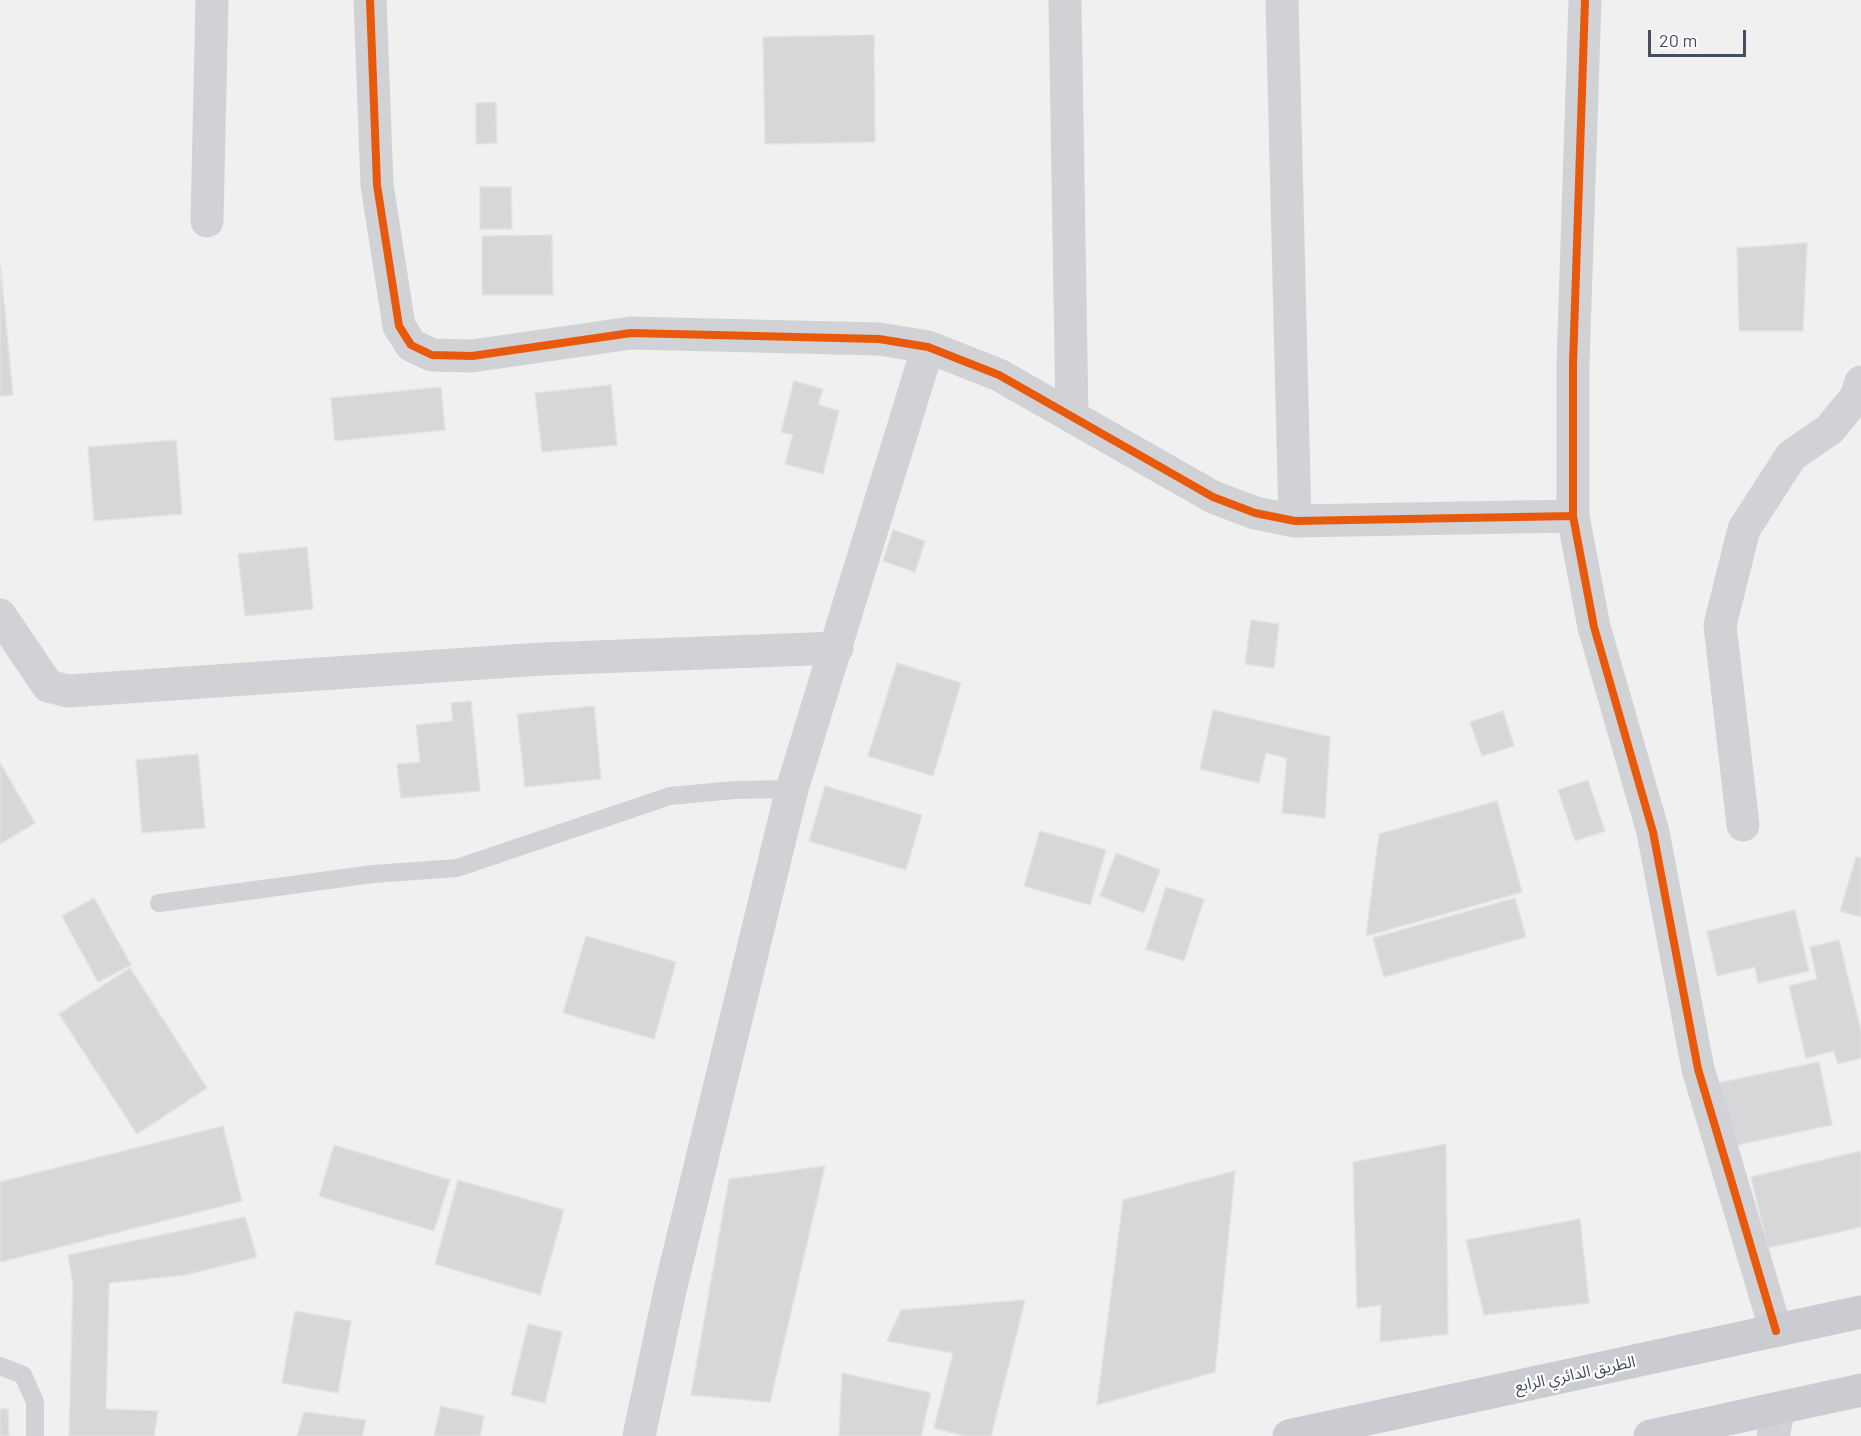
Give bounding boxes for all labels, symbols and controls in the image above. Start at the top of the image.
scale bar [1651,18,1748,56]
text: 20 m [1659,29,1697,51]
street label: الطريق الدائري الرابع [1513,1352,1637,1396]

